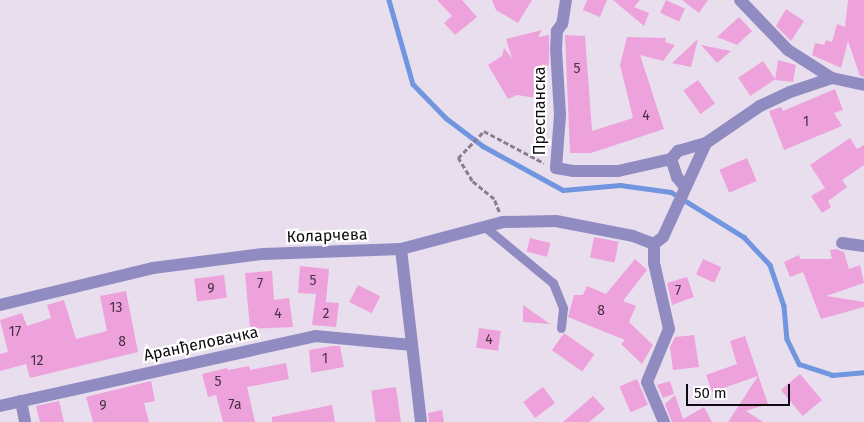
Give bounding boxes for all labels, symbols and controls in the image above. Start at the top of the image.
house number: 5 [573,61,581,77]
street label: Преспанска [530,67,550,155]
house number: 4 [642,108,650,124]
house number: 1 [803,114,809,130]
street label: Коларчева [286,225,368,247]
house number: 5 [309,273,317,289]
house number: 7 [257,276,263,292]
house number: 9 [207,281,215,297]
house number: 7 [675,283,681,299]
house number: 13 [109,300,123,316]
house number: 8 [597,303,605,319]
house number: 4 [274,306,282,322]
house number: 2 [323,306,329,322]
street label: Аранђеловачка [142,323,260,365]
house number: 17 [9,324,21,340]
house number: 4 [485,332,493,348]
house number: 8 [118,334,126,350]
house number: 1 [322,351,328,367]
house number: 12 [31,353,43,369]
house number: 5 [214,374,222,390]
scale bar [689,374,793,406]
text: 50 m [694,384,727,402]
house number: 7a [228,397,242,413]
house number: 9 [99,398,107,414]

